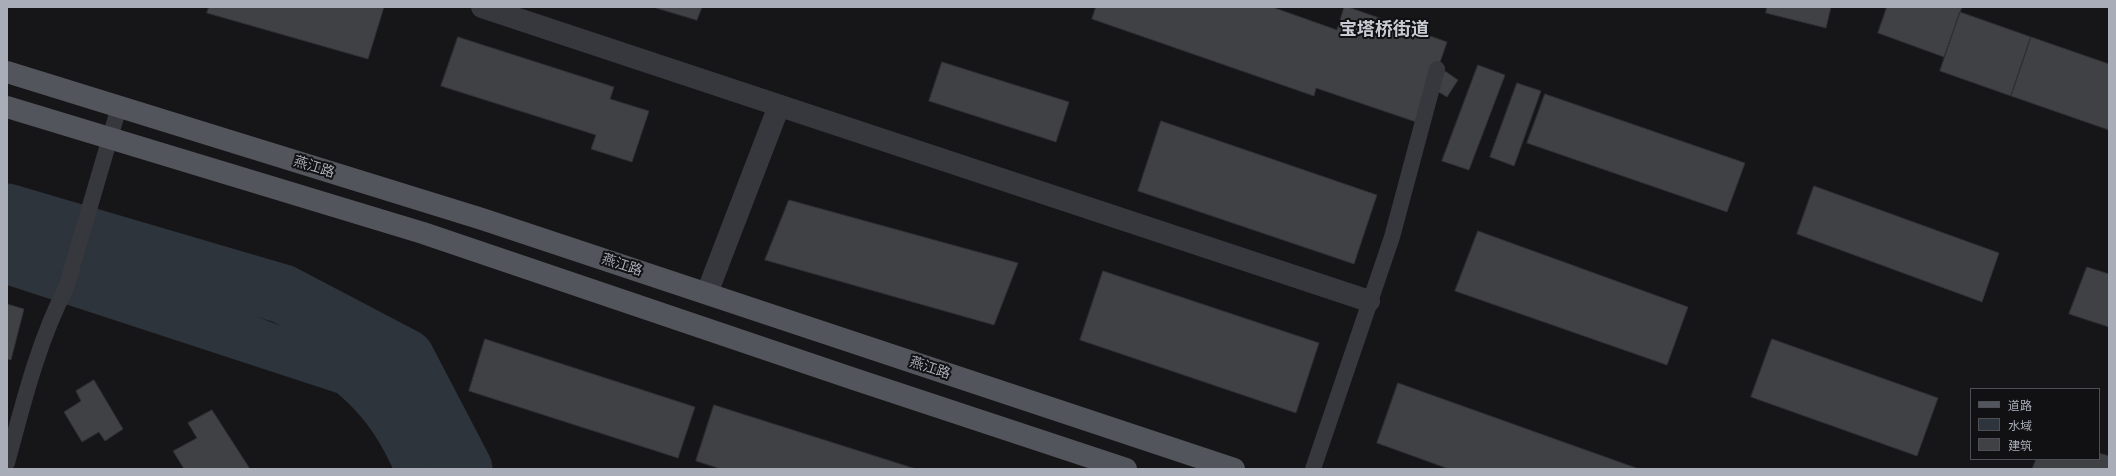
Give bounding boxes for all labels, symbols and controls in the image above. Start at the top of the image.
district label: 宝塔桥街道 [1339,18,1429,40]
street label: 燕江路 [291,153,337,181]
street label: 燕江路 [599,251,645,279]
street label: 燕江路 [907,354,953,382]
legend [1970,388,2100,460]
text: 道路 [2008,399,2032,413]
text: 水域 [2008,419,2032,433]
text: 建筑 [2008,439,2032,453]

